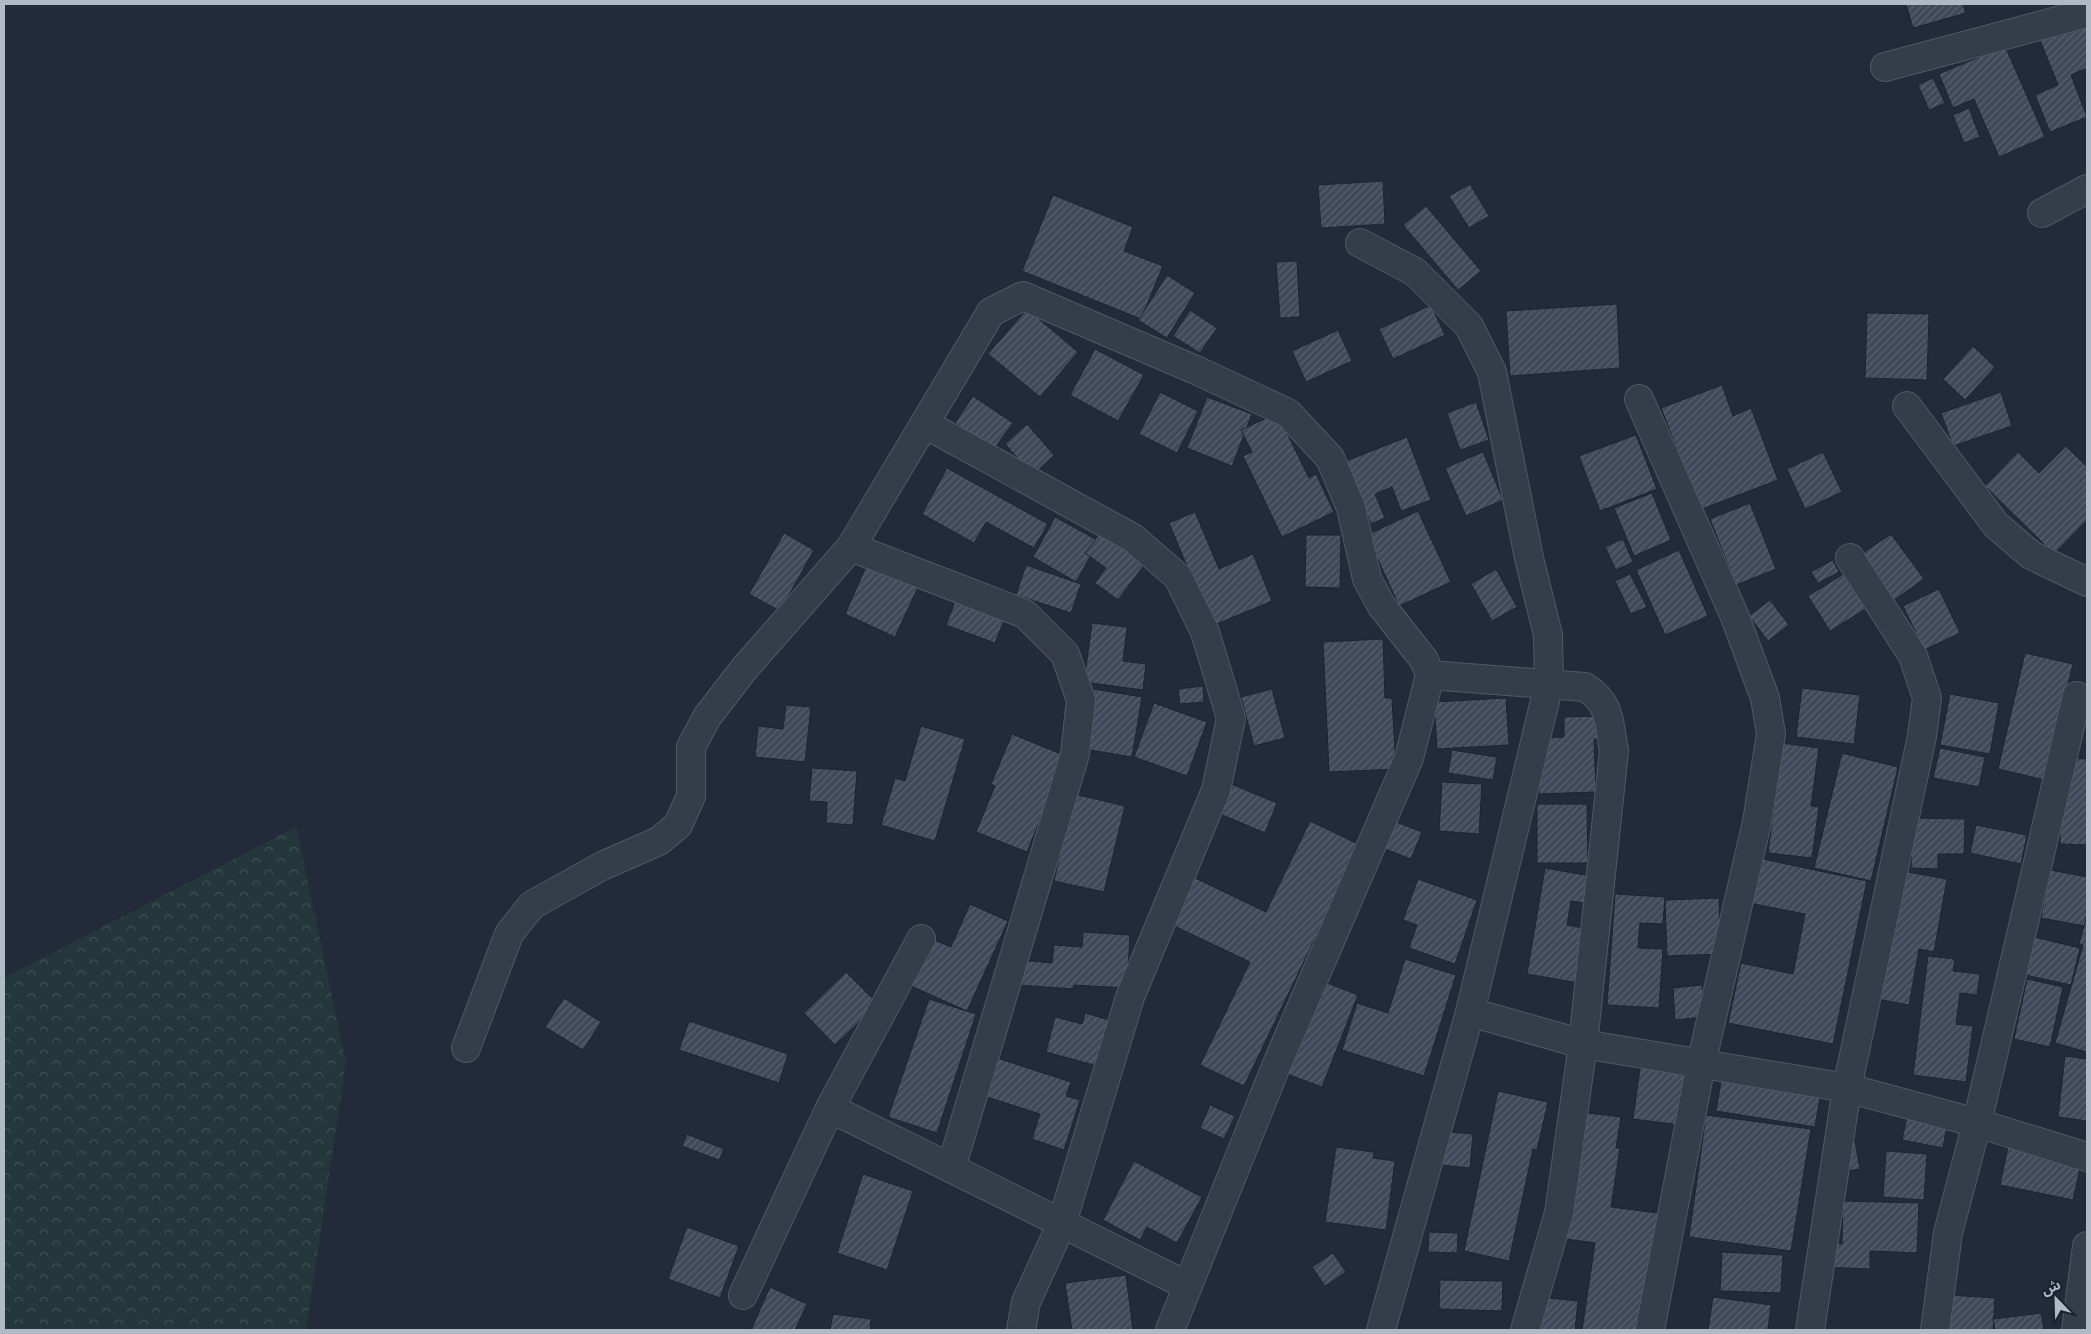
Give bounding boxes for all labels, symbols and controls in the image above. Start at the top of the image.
north arrow [2031,1274,2081,1324]
text: ش [2039,1275,2063,1298]

